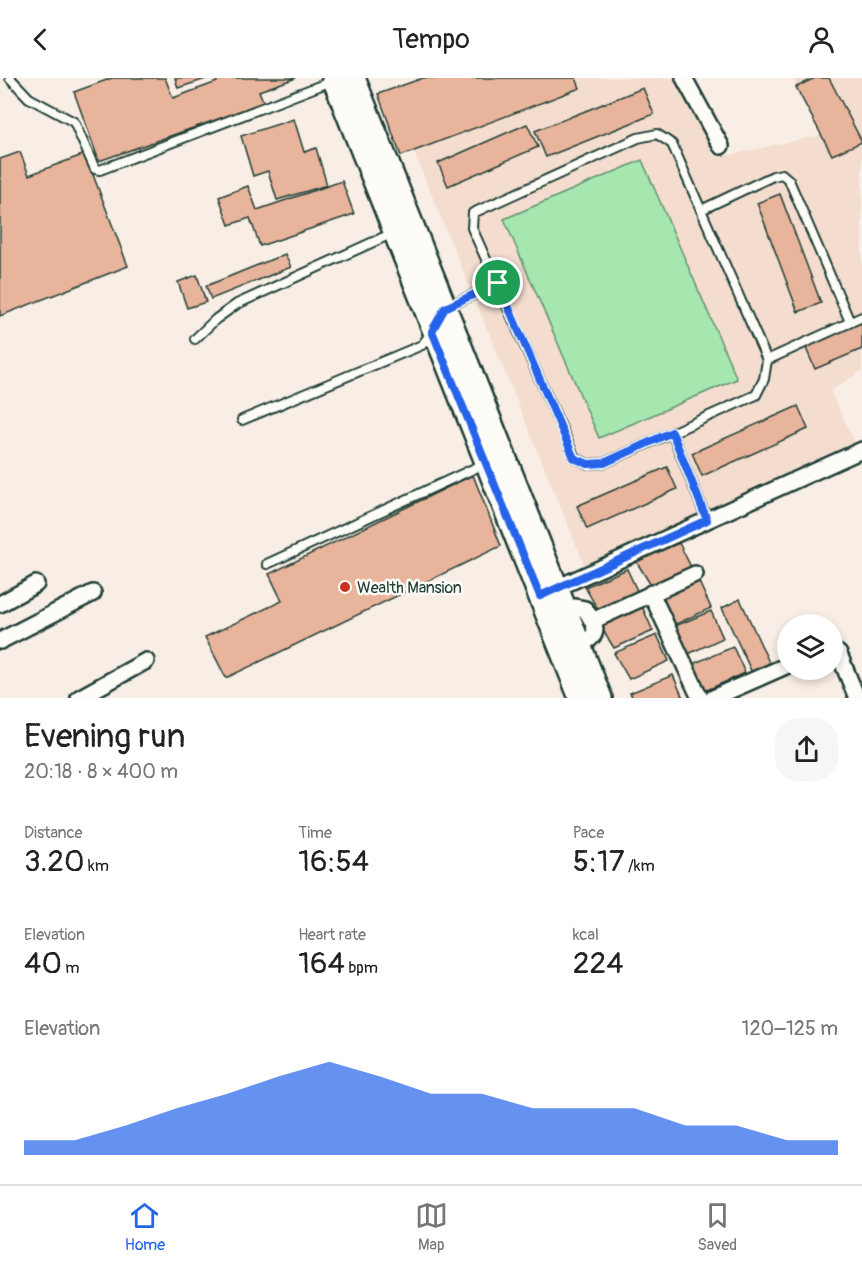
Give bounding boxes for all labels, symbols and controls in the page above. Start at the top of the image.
icon: back [24,23,57,56]
text: Tempo [392,23,470,56]
icon: person [805,23,838,56]
pin [472,257,523,308]
icon: arrive [481,266,514,299]
place label: Wealth Mansion [357,578,462,598]
marker: Wealth Mansion [338,580,352,594]
map controls [777,614,843,680]
button: layers [777,614,843,680]
text: Evening run [24,716,185,757]
button: share [775,718,838,781]
text: 20:18 · 8 × 400 m [24,759,178,784]
text: Distance [24,823,83,843]
text: Time [298,823,332,843]
text: Pace [573,823,604,843]
text: 3.20 [24,843,85,880]
text: 16:54 [298,843,369,880]
text: 5:17 [573,843,625,880]
text: km [85,856,109,876]
text: /km [625,856,655,876]
text: Elevation [24,925,85,945]
text: Heart rate [298,925,366,945]
text: kcal [573,925,599,945]
text: 40 [24,945,62,982]
text: 164 [298,945,345,982]
text: 224 [573,945,624,982]
text: m [62,958,80,978]
text: bpm [345,958,378,978]
text: Elevation [24,1016,100,1041]
text: 120–125 m [742,1016,838,1041]
tab: Home [125,1199,165,1255]
tab: Map [415,1199,448,1255]
tab: Saved [697,1199,737,1255]

